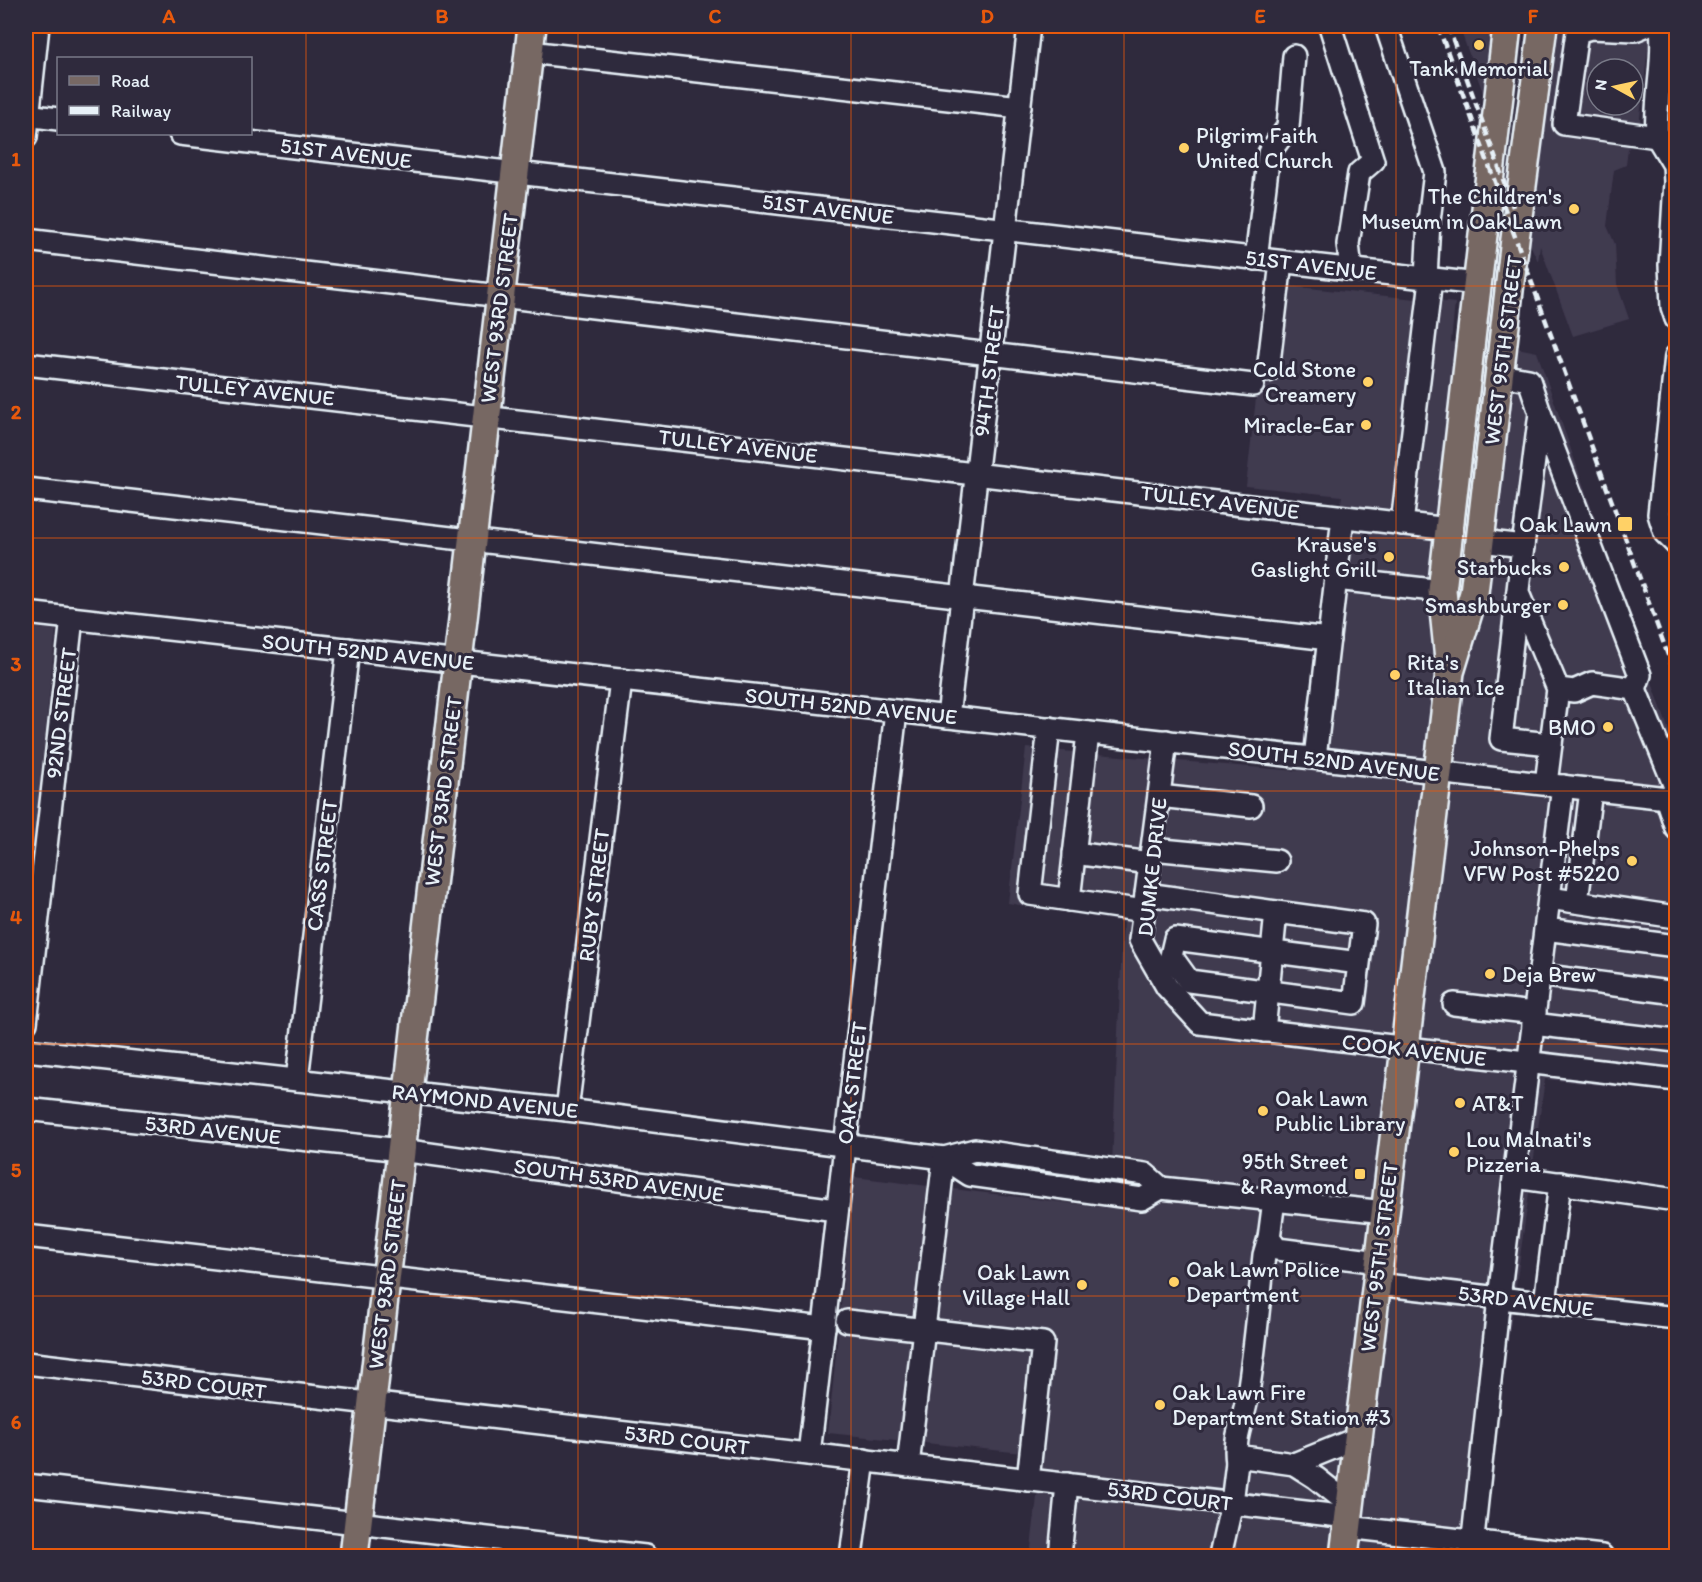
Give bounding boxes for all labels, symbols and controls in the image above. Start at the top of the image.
text: A [162,4,176,28]
text: B [436,4,449,28]
text: C [709,4,722,28]
text: D [980,4,994,28]
text: E [1254,4,1266,28]
text: F [1528,4,1539,28]
marker: Tank Memorial [1472,38,1486,52]
place label: Tank Memorial [1409,55,1549,82]
legend [57,57,252,135]
north arrow [1585,57,1645,117]
text: Road [111,70,150,92]
text: N [1590,78,1611,92]
text: Railway [111,100,172,122]
place label: Pilgrim Faith United Church [1196,122,1333,174]
street label: 51ST AVENUE [279,132,413,174]
marker: Pilgrim Faith United Church [1177,141,1191,155]
text: 1 [11,147,21,171]
place label: The Children's Museum in Oak Lawn [1361,183,1563,235]
street label: 51ST AVENUE [761,188,895,230]
marker: The Children's Museum in Oak Lawn [1567,202,1581,216]
street label: WEST 93RD STREET [474,211,524,405]
street label: 51ST AVENUE [1244,244,1378,286]
street label: WEST 95TH STREET [1478,253,1528,447]
street label: 94TH STREET [968,303,1011,438]
place label: Cold Stone Creamery [1253,356,1357,408]
street label: TULLEY AVENUE [174,368,336,412]
marker: Cold Stone Creamery [1361,375,1375,389]
text: 2 [11,400,22,424]
place label: Miracle-Ear [1244,412,1354,439]
marker: Miracle-Ear [1359,418,1373,432]
street label: TULLEY AVENUE [657,423,819,469]
street label: TULLEY AVENUE [1139,479,1301,525]
place label: Oak Lawn [1519,511,1613,538]
marker: Oak Lawn [1616,515,1634,533]
place label: Krause's Gaslight Grill [1250,531,1377,583]
marker: Krause's Gaslight Grill [1382,550,1396,564]
place label: Starbucks [1457,554,1552,581]
marker: Starbucks [1557,560,1571,574]
place label: Smashburger [1425,592,1551,619]
marker: Smashburger [1556,598,1570,612]
street label: SOUTH 52ND AVENUE [261,627,475,677]
street label: 92ND STREET [40,645,83,780]
place label: Rita's Italian Ice [1407,649,1505,701]
text: 3 [11,652,22,676]
marker: Rita's Italian Ice [1388,668,1402,682]
street label: SOUTH 52ND AVENUE [744,681,958,731]
street label: WEST 93RD STREET [418,694,468,888]
place label: BMO [1548,714,1596,741]
marker: BMO [1601,720,1615,734]
street label: SOUTH 52ND AVENUE [1227,735,1441,787]
street label: DUMKE DRIVE [1131,796,1173,938]
street label: CASS STREET [300,797,344,933]
street label: RUBY STREET [572,826,616,963]
place label: Johnson-Phelps VFW Post #5220 [1463,835,1620,887]
marker: Johnson-Phelps VFW Post #5220 [1625,854,1639,868]
text: 4 [10,905,22,929]
place label: Deja Brew [1502,961,1596,988]
marker: Deja Brew [1483,967,1497,981]
street label: OAK STREET [831,1019,873,1146]
street label: COOK AVENUE [1340,1028,1488,1072]
street label: RAYMOND AVENUE [390,1078,580,1124]
place label: Oak Lawn Public Library [1275,1085,1406,1137]
place label: AT&T [1472,1090,1524,1117]
marker: AT&T [1453,1096,1467,1110]
marker: Oak Lawn Public Library [1256,1104,1270,1118]
street label: 53RD AVENUE [144,1109,282,1151]
place label: Lou Malnati's Pizzeria [1466,1126,1592,1178]
marker: Lou Malnati's Pizzeria [1447,1145,1461,1159]
place label: 95th Street & Raymond [1240,1148,1348,1200]
street label: SOUTH 53RD AVENUE [512,1152,726,1208]
text: 5 [11,1158,22,1182]
street label: WEST 95TH STREET [1354,1160,1404,1354]
marker: 95th Street & Raymond [1353,1167,1367,1181]
street label: WEST 93RD STREET [362,1177,412,1371]
place label: Oak Lawn Police Department [1186,1256,1340,1308]
place label: Oak Lawn Village Hall [962,1259,1071,1311]
marker: Oak Lawn Police Department [1167,1275,1181,1289]
marker: Oak Lawn Village Hall [1075,1278,1089,1292]
street label: 53RD AVENUE [1457,1279,1595,1323]
street label: 53RD COURT [140,1363,269,1405]
place label: Oak Lawn Fire Department Station #3 [1172,1379,1391,1431]
marker: Oak Lawn Fire Department Station #3 [1153,1398,1167,1412]
text: 6 [11,1410,22,1434]
street label: 53RD COURT [623,1419,752,1461]
street label: 53RD COURT [1106,1475,1235,1517]

